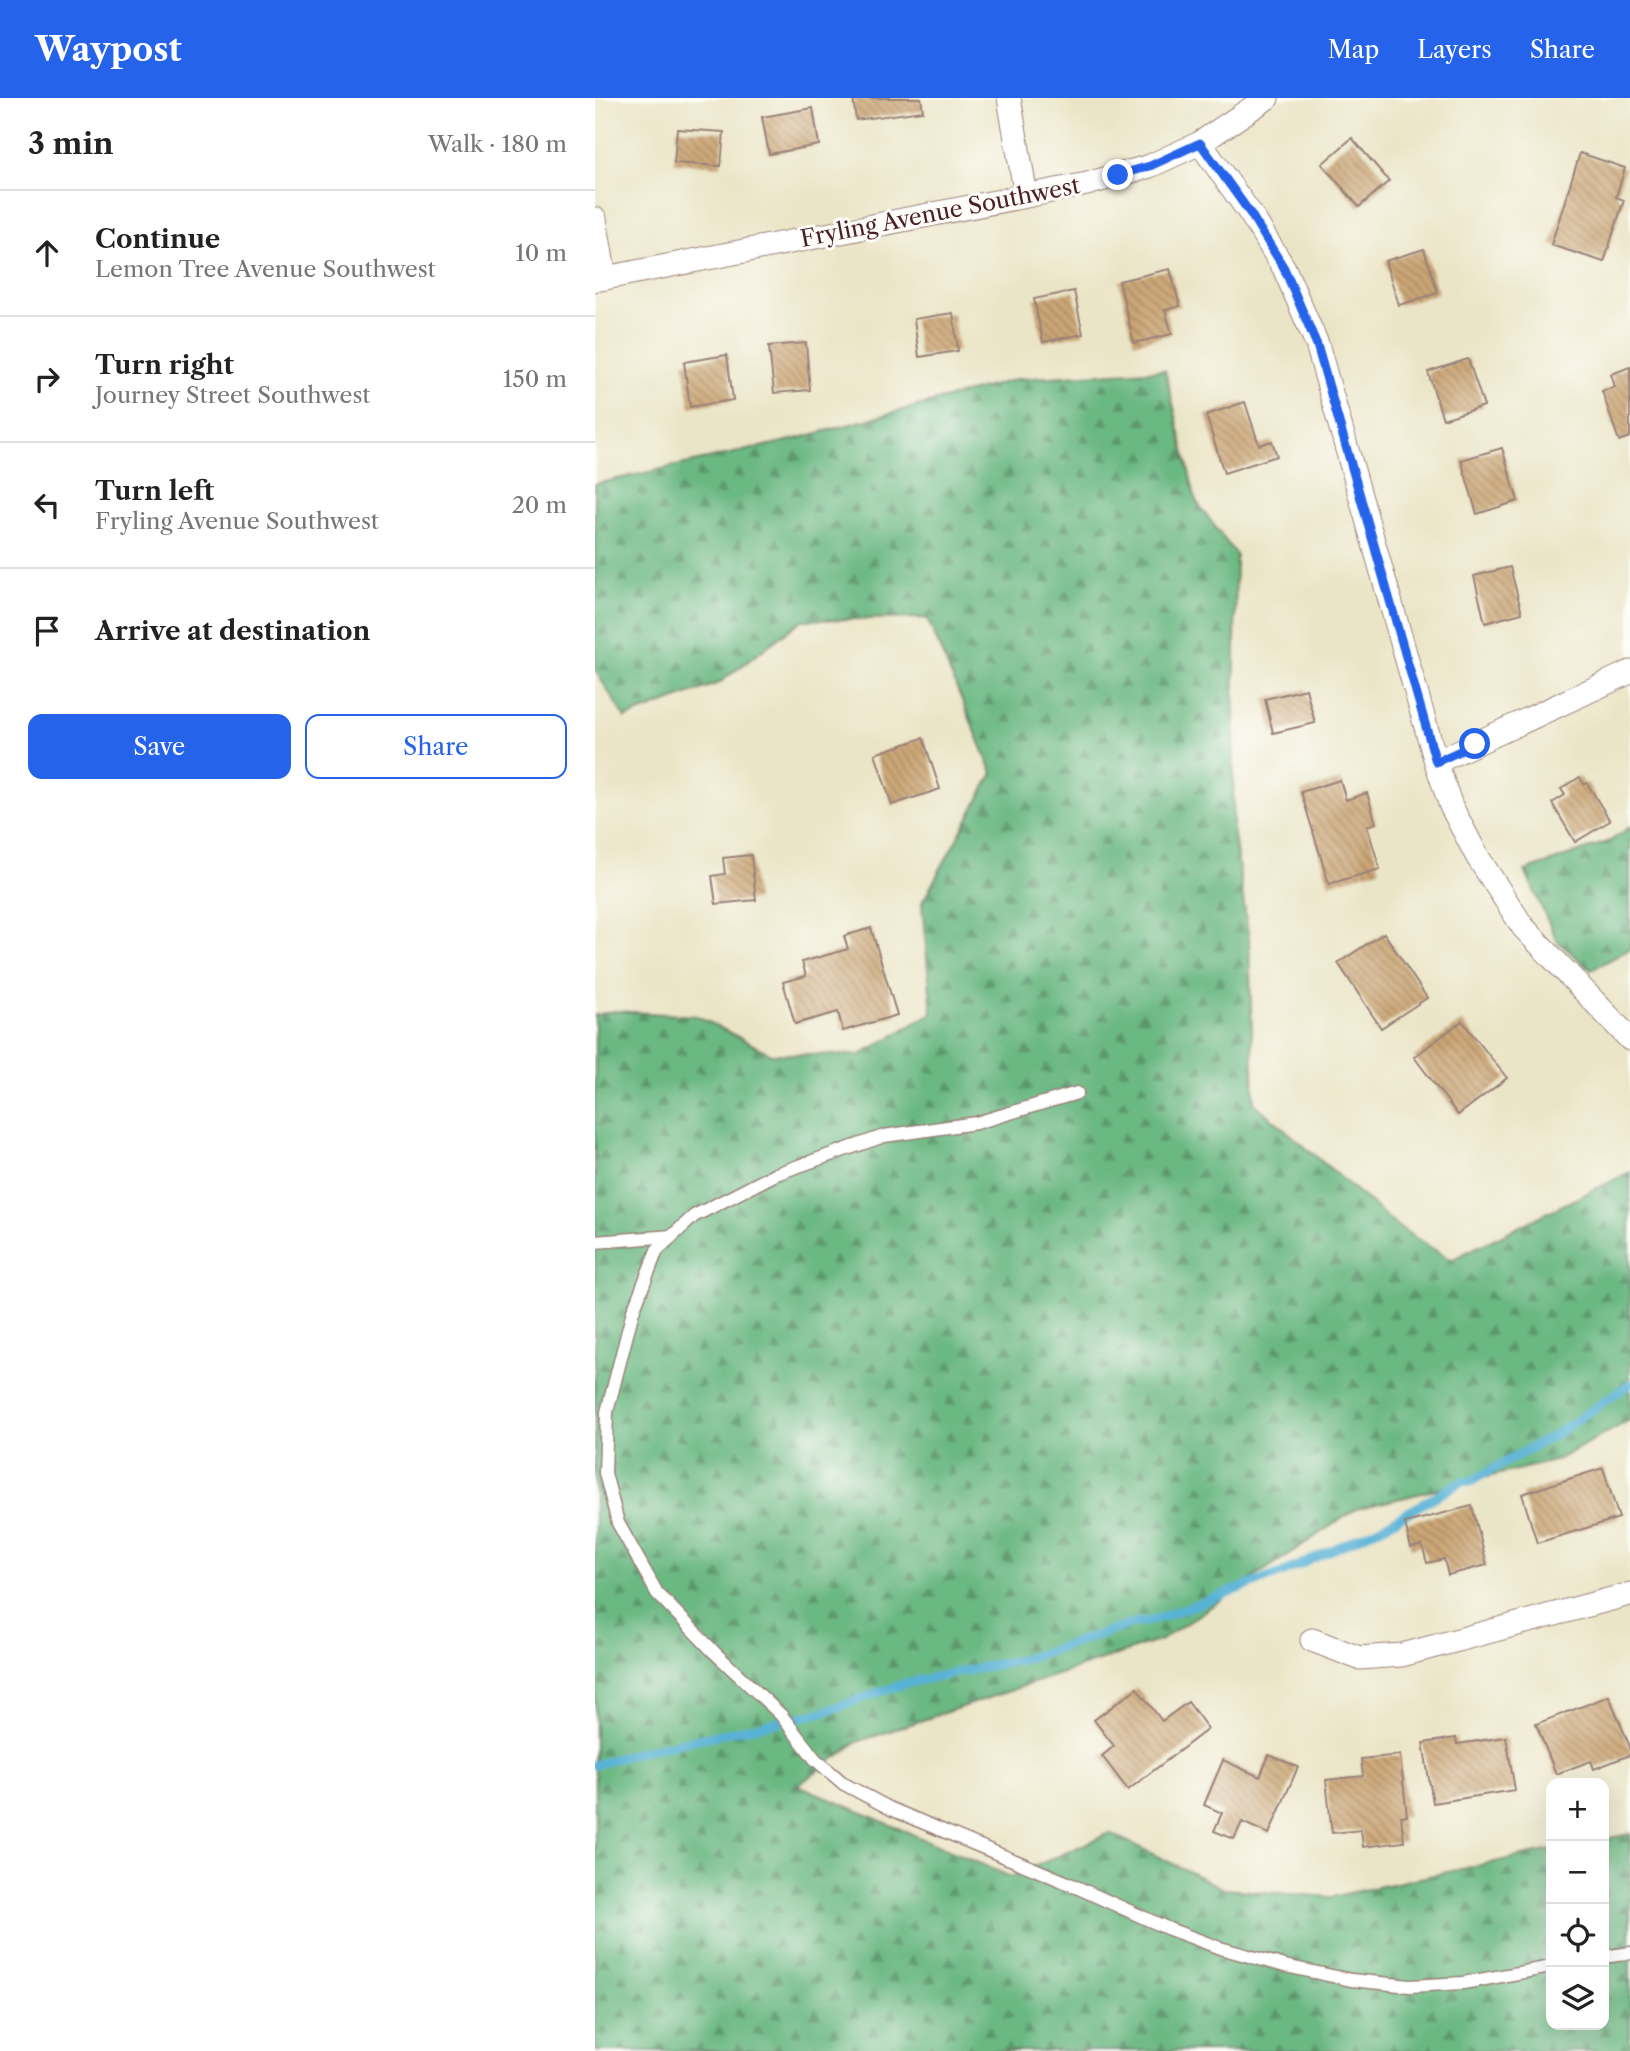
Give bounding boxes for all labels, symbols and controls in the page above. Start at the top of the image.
text: Waypost [35,29,182,70]
text: Map [1328,35,1379,64]
text: Layers [1417,35,1492,64]
text: Share [1530,35,1595,64]
text: 3 min [28,125,114,162]
text: Walk · 180 m [428,130,567,158]
route end [1102,159,1133,190]
street label: Fryling Avenue Southwest [798,171,1082,253]
text: Continue [95,223,220,255]
icon: ahead [28,234,66,272]
text: 10 m [515,239,567,267]
text: Lemon Tree Avenue Southwest [95,255,436,283]
text: Turn right [95,349,234,381]
icon: right [28,360,66,398]
text: 150 m [503,365,567,393]
text: Journey Street Southwest [95,381,370,409]
text: Turn left [95,475,214,507]
icon: left [28,486,66,524]
text: 20 m [512,491,567,519]
text: Fryling Avenue Southwest [95,507,379,535]
icon: arrive [28,612,66,650]
text: Arrive at destination [95,615,370,647]
button: Save [28,714,291,779]
button: Share [305,714,567,779]
route start [1459,728,1490,759]
map controls [1546,1778,1609,2030]
button: + [1546,1778,1609,1841]
button: − [1546,1841,1609,1904]
button: locate [1546,1904,1609,1967]
button: layers [1546,1967,1609,2030]

